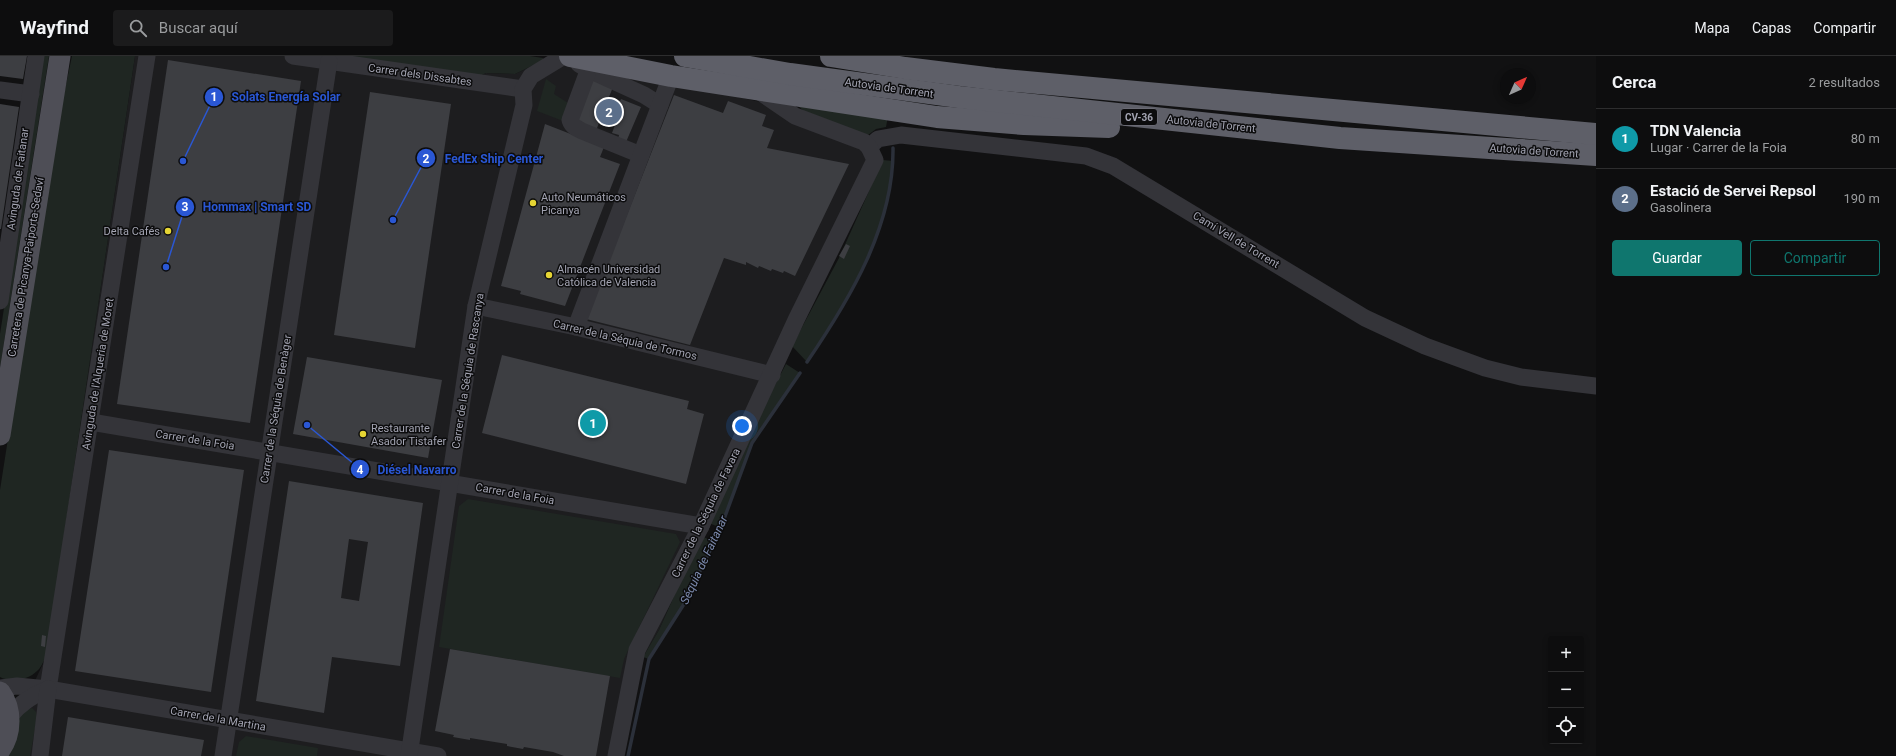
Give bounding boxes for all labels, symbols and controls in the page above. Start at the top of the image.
search box [113,10,393,46]
text: Wayfind [20,16,89,39]
icon: search [127,17,149,39]
text: Buscar aquí [159,19,238,37]
text: Mapa [1695,20,1730,36]
text: Capas [1752,20,1791,36]
text: Compartir [1813,20,1876,36]
street label: Carrer dels Dissabtes [367,61,473,89]
north arrow [1500,68,1536,104]
text: Cerca [1612,72,1656,92]
street label: Autovia de Torrent [844,75,935,101]
text: 2 resultados [1808,75,1880,90]
callout: Solats Energía Solar [204,85,348,109]
text: 1 [211,90,217,104]
text: Solats Energía Solar [232,90,341,104]
pin: 2 [596,97,622,127]
road number: CV-36 [1121,109,1157,125]
street label: Autovia de Torrent [1166,113,1256,135]
text: TDN Valencia [1650,122,1741,140]
street label: Avinguda de Faitanar [4,127,32,231]
text: 1 [1621,131,1629,146]
text: 80 m [1851,131,1880,146]
text: Lugar · Carrer de la Foia [1650,140,1787,155]
street label: Autovia de Torrent [1489,141,1579,161]
callout: FedEx Ship Center [416,146,551,170]
text: 2 [423,152,430,166]
text: FedEx Ship Center [445,152,544,166]
street label: Carretera de Picanya-Paiporta-Sedaví [5,175,47,358]
text: Estació de Servei Repsol [1650,182,1816,200]
place label: Auto Neumáticos Picanya [541,191,626,217]
text: 2 [1621,191,1629,206]
text: 190 m [1843,191,1880,206]
callout: Hommax | Smart SD [175,195,320,219]
marker: Auto Neumáticos Picanya [528,198,538,208]
text: 3 [182,200,189,214]
text: Hommax | Smart SD [203,200,312,214]
text: Gasolinera [1650,200,1712,215]
street label: Camí Vell de Torrent [1190,209,1282,271]
place label: Delta Cafés [104,225,160,238]
marker: Delta Cafés [163,226,173,236]
button: Guardar [1612,240,1742,276]
button: Compartir [1750,240,1880,276]
place label: Almacén Universidad Católica de Valencia [557,263,660,289]
marker: Almacén Universidad Católica de Valencia [544,270,554,280]
street label: Carrer de la Séquia de Rascanya [449,292,487,450]
street label: Avinguda de l'Alqueria de Moret [80,297,117,451]
street label: Carrer de la Séquia de Tormos [552,317,698,363]
street label: Carrer de la Séquia de Benàger [258,334,294,484]
pin: 1 [580,408,606,438]
your location [732,416,752,436]
place label: Restaurante Asador Tistafer [371,422,447,448]
street label: Carrer de la Foia [155,427,235,453]
marker: Restaurante Asador Tistafer [358,429,368,439]
street label: Carrer de la Séquia de Favara [669,446,743,580]
callout: Diésel Navarro [350,457,465,481]
text: 4 [357,463,364,477]
text: Diésel Navarro [378,463,457,477]
street label: Carrer de la Foia [475,481,555,507]
water label: Séquia de Faitanar [677,513,731,607]
map controls [1548,636,1584,744]
button: + [1548,636,1584,672]
button: − [1548,672,1584,708]
street label: Carrer de la Martina [169,704,267,734]
button: locate [1548,708,1584,744]

